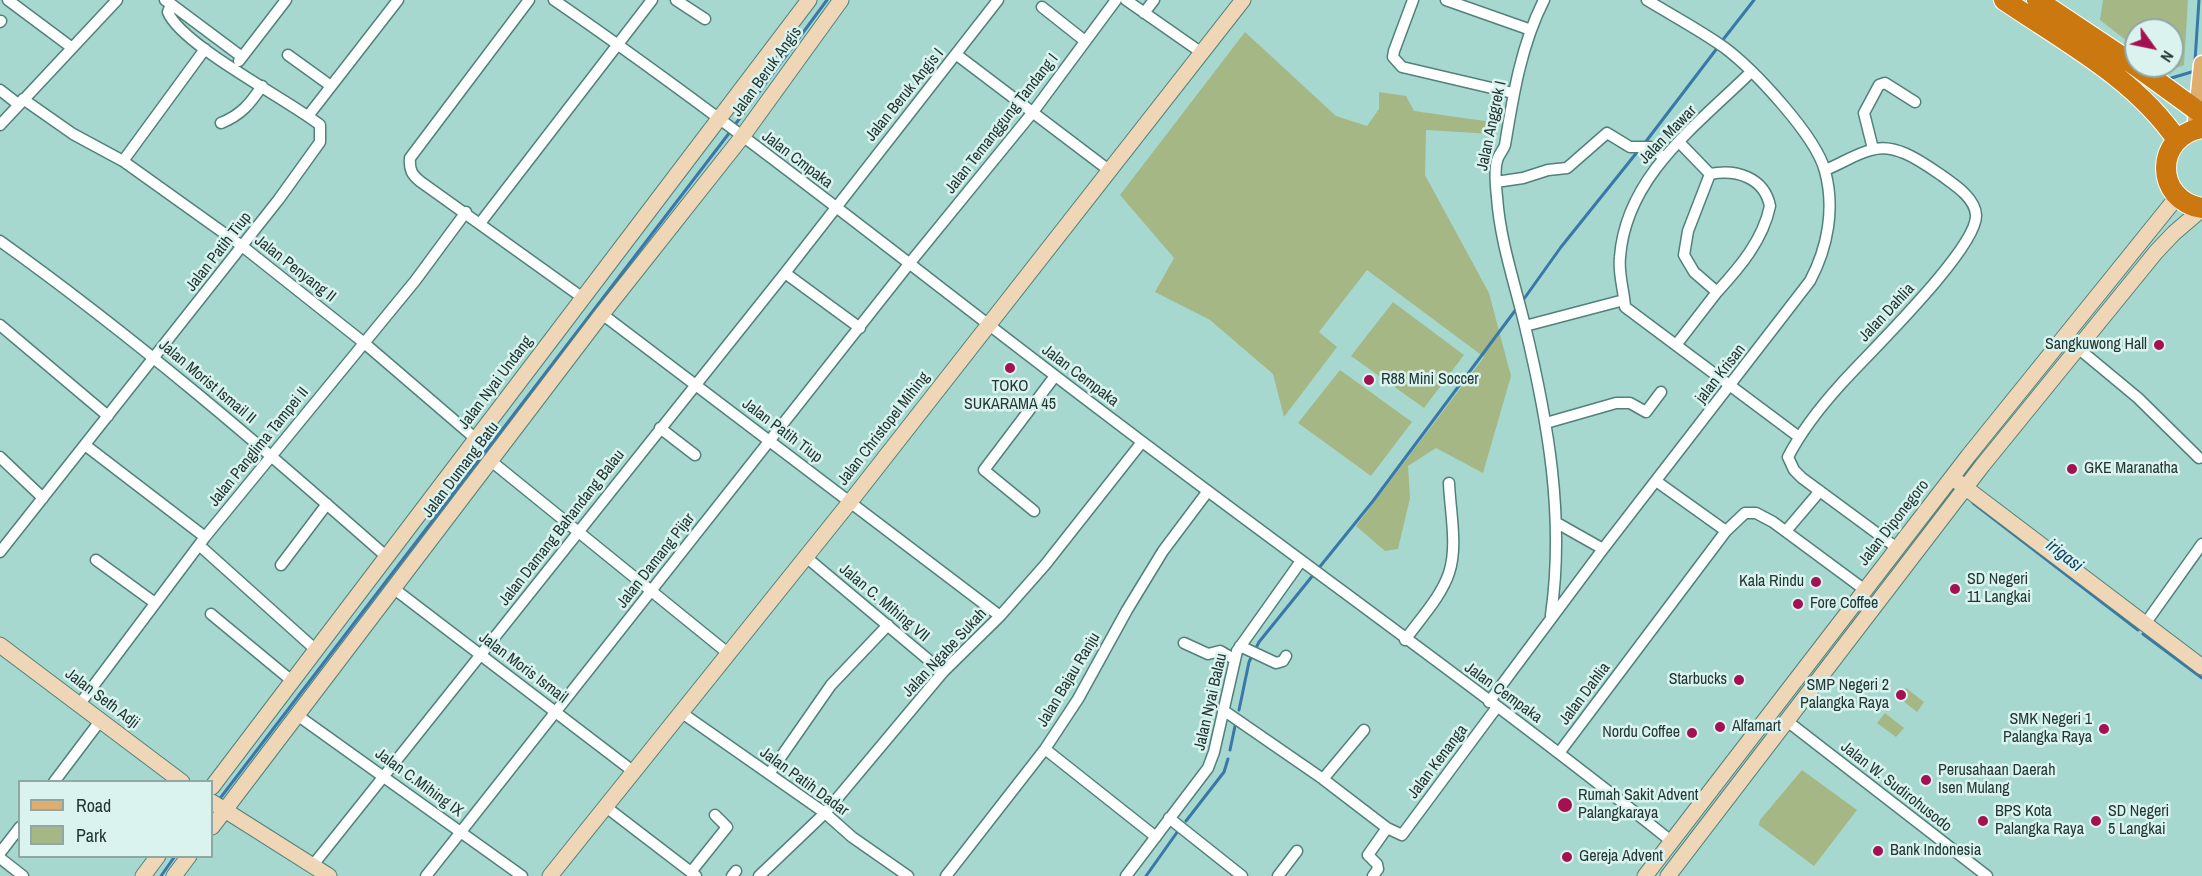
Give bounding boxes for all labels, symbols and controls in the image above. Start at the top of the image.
north arrow [2124,18,2184,78]
street label: Jalan Beruk Angis [728,23,806,121]
street label: Jalan Beruk Angis I [862,45,948,145]
text: N [2156,47,2179,67]
street label: Jalan Temanggung Tandang I [941,50,1063,198]
street label: Jalan Anggrek I [1473,79,1511,173]
street label: Jalan Mawar [1635,102,1701,168]
street label: Jalan Cmpaka [758,127,836,193]
street label: Jalan Patih Tiup [182,209,256,295]
street label: Jalan Penyang II [251,231,339,307]
street label: Jalan Dahlia [1855,280,1919,346]
street label: Jalan Nyai Undang [455,333,537,433]
place label: Sangkuwong Hall [2045,335,2147,355]
street label: Jalan Morist Ismail II [154,336,260,428]
marker: Sangkuwong Hall [2152,338,2166,352]
street label: Jalan Cempaka [1038,341,1122,411]
street label: jalan Krisan [1692,341,1750,407]
marker: TOKO SUKARAMA 45 [1003,361,1017,375]
street label: Jalan Christopel Mihing [834,368,934,490]
place label: R88 Mini Soccer [1381,370,1479,390]
marker: R88 Mini Soccer [1362,373,1376,387]
place label: TOKO SUKARAMA 45 [964,377,1056,415]
street label: Jalan Panglima Tampei II [205,383,313,511]
street label: Jalan Patih Tiup [738,395,826,467]
street label: Jalan Dumang Batu [419,418,503,522]
street label: Jalan Damang Bahandang Balau [495,446,629,610]
place label: GKE Maranatha [2084,459,2178,479]
marker: GKE Maranatha [2065,462,2079,476]
street label: Jalan Diponegoro [1855,476,1933,570]
street label: Jalan Damang Pijar [613,510,699,612]
water label: irigasi [2041,535,2087,577]
street label: Jalan C. Mihing VII [835,560,933,646]
place label: SD Negeri 11 Langkai [1967,570,2031,608]
place label: Kala Rindu [1739,572,1804,592]
marker: Kala Rindu [1809,575,1823,589]
marker: SD Negeri 11 Langkai [1948,582,1962,596]
place label: Fore Coffee [1810,594,1878,614]
marker: Fore Coffee [1791,597,1805,611]
street label: Jalan Ngabe Sukah [899,605,991,701]
street label: Jalan Moris Ismail [475,628,571,708]
street label: Jalan Bajau Ranju [1033,629,1105,731]
street label: Jalan Nyai Balau [1190,652,1232,752]
street label: Jalan Cempaka [1460,658,1546,728]
street label: Jalan Dahlia [1555,659,1615,729]
street label: Jalan Seth Adji [61,665,143,733]
place label: Starbucks [1669,670,1727,690]
marker: Starbucks [1732,673,1746,687]
place label: SMP Negeri 2 Palangka Raya [1800,676,1889,714]
marker: SMP Negeri 2 Palangka Raya [1894,688,1908,702]
place label: SMK Negeri 1 Palangka Raya [2003,710,2092,748]
place label: Alfamart [1732,717,1781,737]
marker: Alfamart [1713,720,1727,734]
street label: Jalan Kenanga [1404,721,1472,803]
marker: SMK Negeri 1 Palangka Raya [2097,722,2111,736]
place label: Nordu Coffee [1602,723,1680,743]
marker: Nordu Coffee [1685,726,1699,740]
street label: Jalan W. Sudirohusodo [1837,738,1955,836]
street label: Jalan Patih Dadar [756,743,852,821]
street label: Jalan C.Mihing IX [371,745,467,821]
place label: Perusahaan Daerah Isen Mulang [1938,761,2055,799]
marker: Perusahaan Daerah Isen Mulang [1919,773,1933,787]
legend [18,780,213,858]
place label: Rumah Sakit Advent Palangkaraya [1578,786,1698,824]
text: Road [76,793,111,818]
marker: Rumah Sakit Advent Palangkaraya [1556,796,1574,814]
place label: BPS Kota Palangka Raya [1995,802,2084,840]
place label: SD Negeri 5 Langkai [2108,802,2169,840]
marker: BPS Kota Palangka Raya [1976,814,1990,828]
marker: SD Negeri 5 Langkai [2089,814,2103,828]
text: Park [76,823,106,848]
place label: Bank Indonesia [1890,841,1981,861]
marker: Bank Indonesia [1871,844,1885,858]
place label: Gereja Advent [1579,847,1663,867]
marker: Gereja Advent [1560,850,1574,864]

